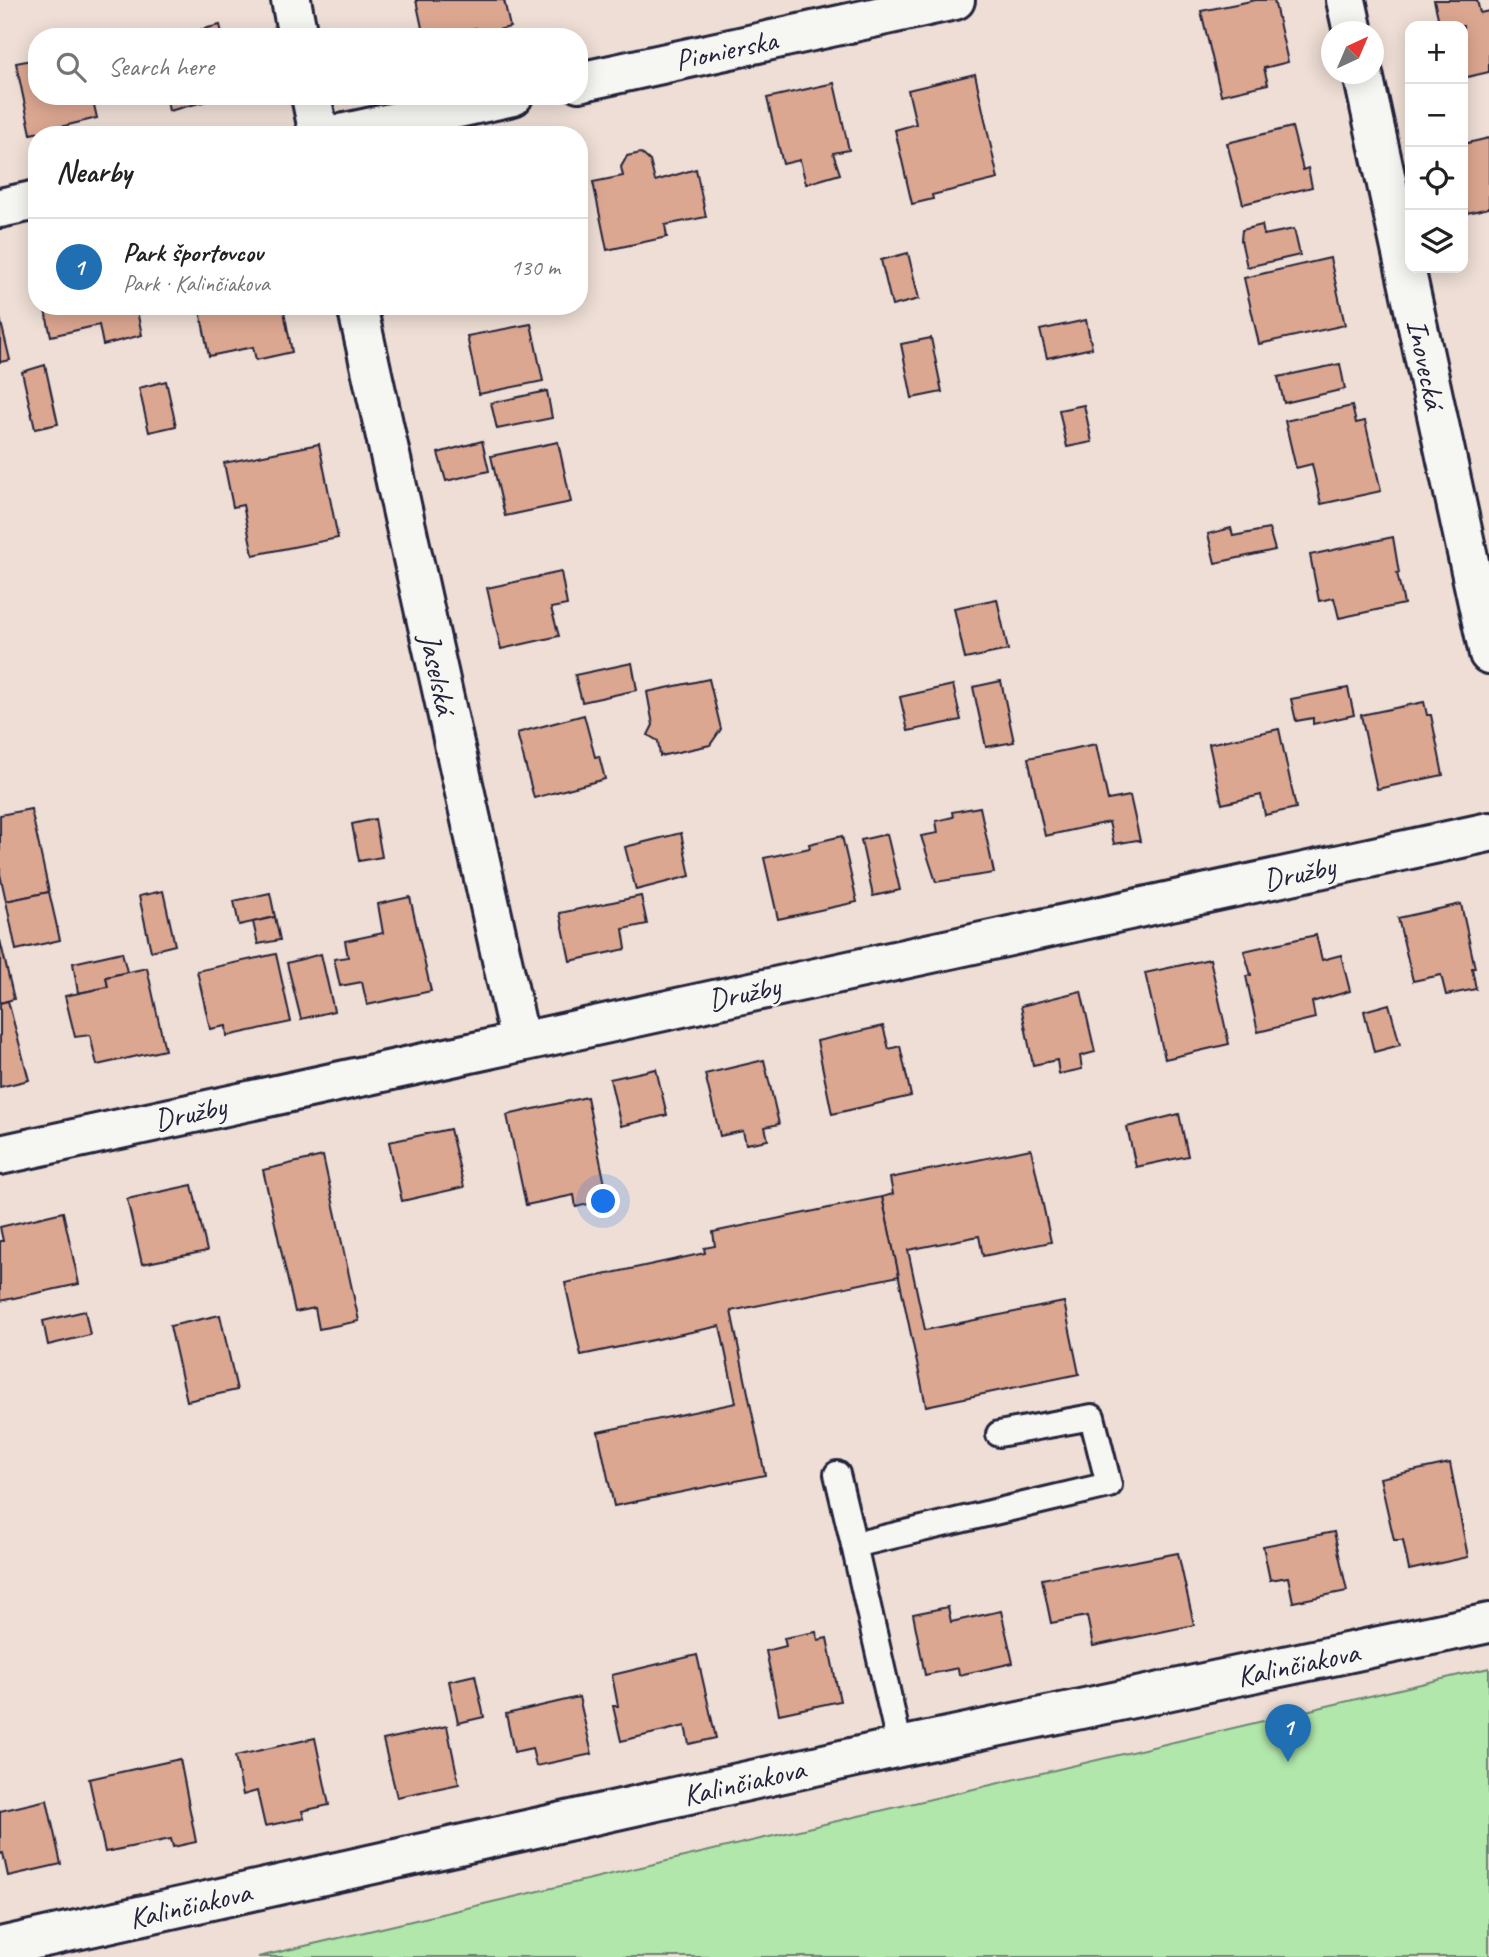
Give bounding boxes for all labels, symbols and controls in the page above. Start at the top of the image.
street label: Pionierska [672,20,782,79]
north arrow [1321,21,1384,84]
map controls [1405,21,1468,273]
button: + [1405,21,1468,84]
search box [28,28,588,105]
icon: search [52,48,90,86]
text: Search here [108,50,214,83]
button: − [1405,84,1468,147]
button: locate [1405,147,1468,210]
text: Nearby [56,153,132,191]
button: layers [1405,210,1468,273]
text: Park športovcov [123,236,263,269]
text: 1 [74,253,84,282]
text: 130 m [511,253,560,282]
text: Park · Kalinčiakova [123,269,270,298]
street label: Inovecká [1398,316,1455,415]
street label: Jaselská [411,628,466,721]
street label: Družby [1260,847,1340,899]
street label: Družby [705,967,785,1019]
street label: Družby [151,1087,231,1139]
your location [586,1184,620,1218]
street label: Kalinčiakova [1233,1632,1364,1695]
pin: 1 [1265,1704,1311,1762]
street label: Kalinčiakova [679,1749,810,1814]
street label: Kalinčiakova [125,1872,256,1937]

